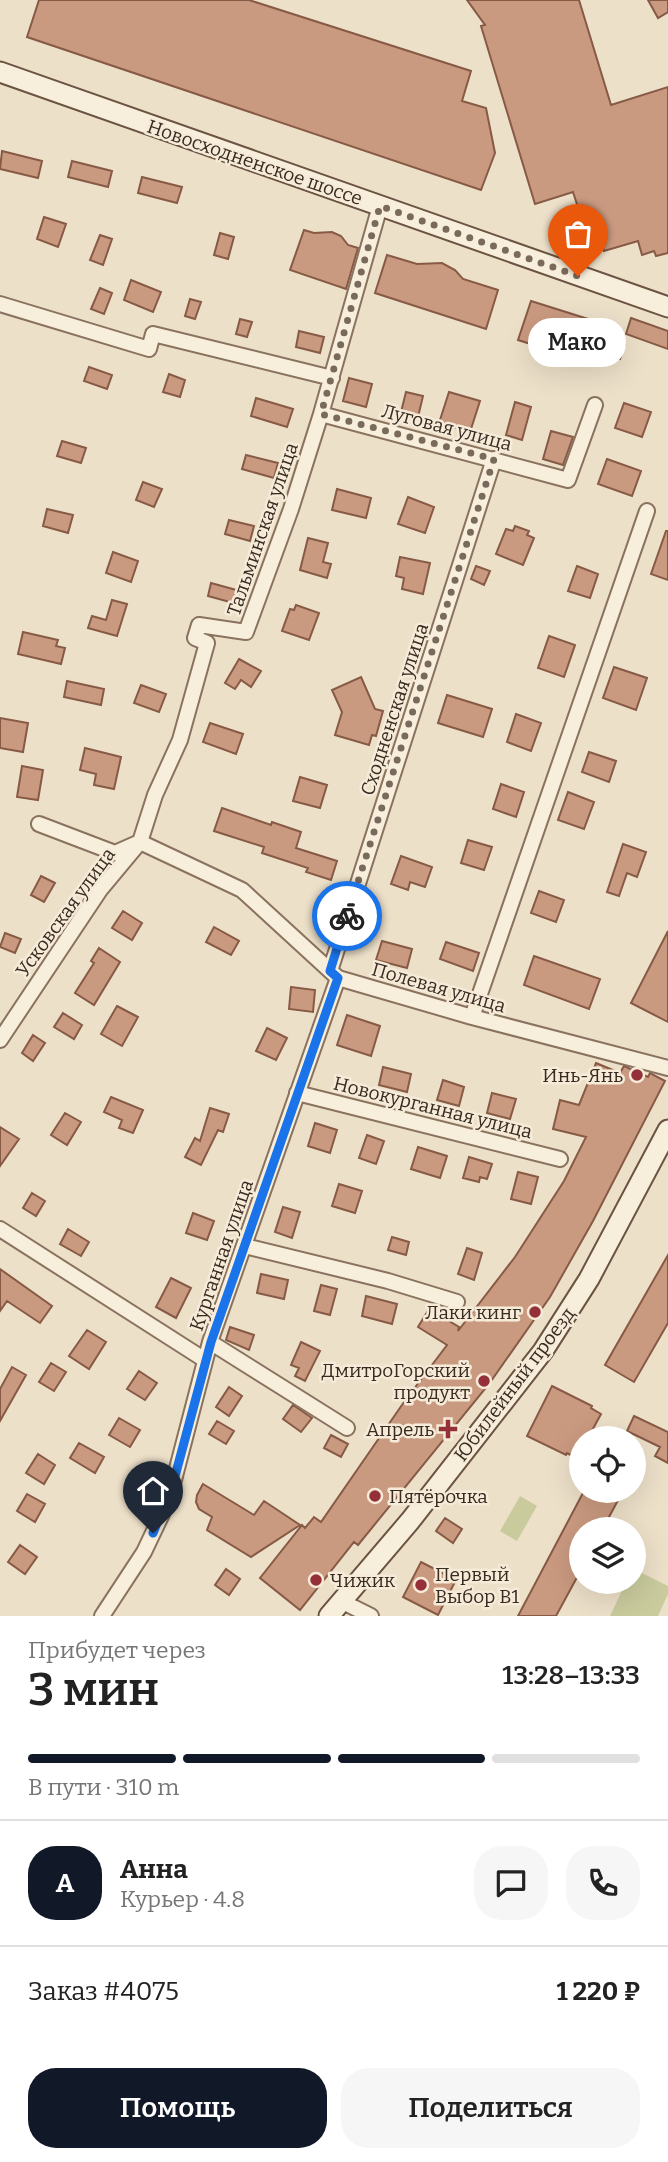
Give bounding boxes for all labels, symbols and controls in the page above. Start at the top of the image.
street label: Новосходненское шоссе [144,115,366,210]
pin [548,204,608,276]
icon: bag [559,215,597,253]
callout: Мако [529,318,627,367]
text: Мако [547,328,607,356]
street label: Луговая улица [379,399,515,456]
street label: Тальминская улица [222,439,303,619]
street label: Сходненская улица [356,619,433,798]
street label: Усковская улица [11,843,120,981]
courier [312,881,382,951]
icon: bike [328,897,366,935]
street label: Полевая улица [369,957,509,1018]
place label: Инь-Янь [542,1064,623,1087]
marker: Инь-Янь [629,1067,645,1083]
street label: Новокурганная улица [331,1072,535,1144]
street label: Курганная улица [185,1176,258,1334]
place label: Лаки кинг [425,1301,521,1324]
street label: Юбилейный проезд [449,1302,580,1466]
marker: Лаки кинг [527,1304,543,1320]
place label: ДмитроГорский продукт [322,1359,470,1404]
marker: ДмитроГорский продукт [476,1373,492,1389]
place label: Апрель [366,1418,434,1441]
marker: Апрель [440,1421,456,1437]
map controls [569,1426,646,1594]
button: locate [569,1426,646,1503]
pin [123,1461,183,1533]
icon: home [134,1472,172,1510]
place label: Пятёрочка [389,1485,488,1508]
marker: Пятёрочка [367,1488,383,1504]
button: layers [569,1517,646,1594]
place label: Первый Выбор В1 [435,1563,519,1608]
place label: Чижик [330,1569,396,1592]
marker: Чижик [308,1572,324,1588]
marker: Первый Выбор В1 [413,1577,429,1593]
text: Прибудет через [28,1636,206,1664]
text: 13:28–13:33 [502,1660,640,1691]
text: 3 мин [28,1662,159,1717]
text: В пути · 310 m [28,1773,179,1801]
button: chat [474,1846,548,1920]
button: phone [566,1846,640,1920]
text: Анна [120,1854,188,1885]
text: А [56,1868,74,1899]
text: Курьер · 4.8 [120,1885,245,1913]
text: Заказ #4075 [28,1976,179,2007]
text: 1 220 ₽ [557,1976,640,2007]
button: Помощь [28,2068,327,2148]
button: Поделиться [341,2068,640,2148]

